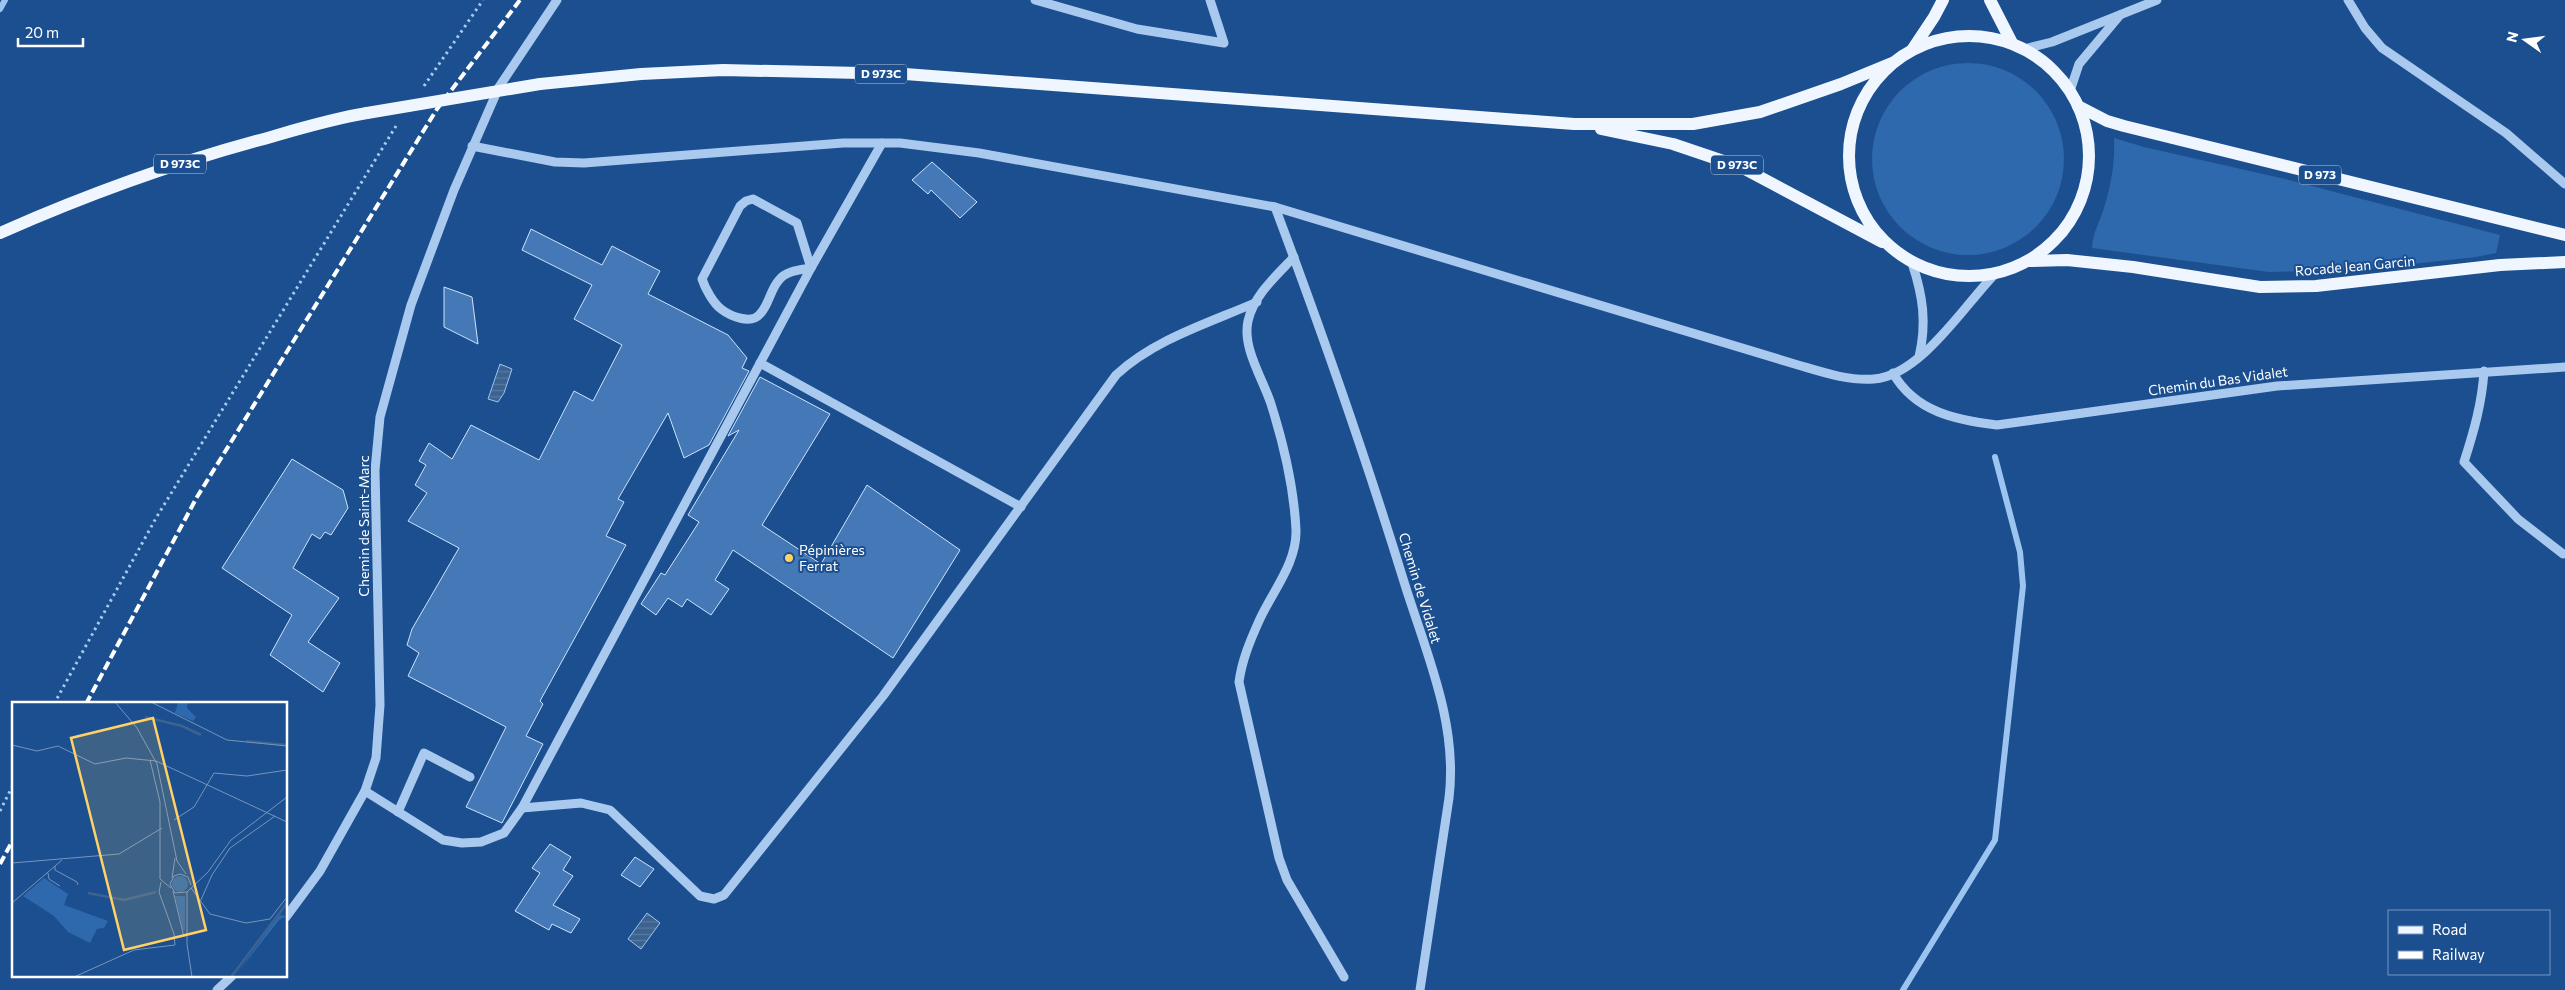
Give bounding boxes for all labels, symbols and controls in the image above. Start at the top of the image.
scale bar [18,15,82,47]
north arrow [2500,15,2550,65]
text: 20 m [25,23,59,41]
text: N [2502,30,2521,44]
road number: D 973C [855,64,907,84]
road number: D 973C [154,154,206,173]
road number: D 973C [1711,156,1763,174]
road number: D 973 [2299,166,2341,184]
street label: Rocade Jean Garcin [2294,252,2416,279]
street label: Chemin du Bas Vidalet [2147,362,2289,399]
street label: Chemin de Saint-Marc [355,455,372,597]
street label: Chemin de Vidalet [1396,530,1445,646]
place label: Pépinières Ferrat [799,541,865,574]
marker: Pépinières Ferrat [783,552,795,564]
inset map [12,702,288,978]
legend [2388,910,2550,975]
text: Road [2432,920,2467,938]
text: Railway [2432,945,2485,963]

